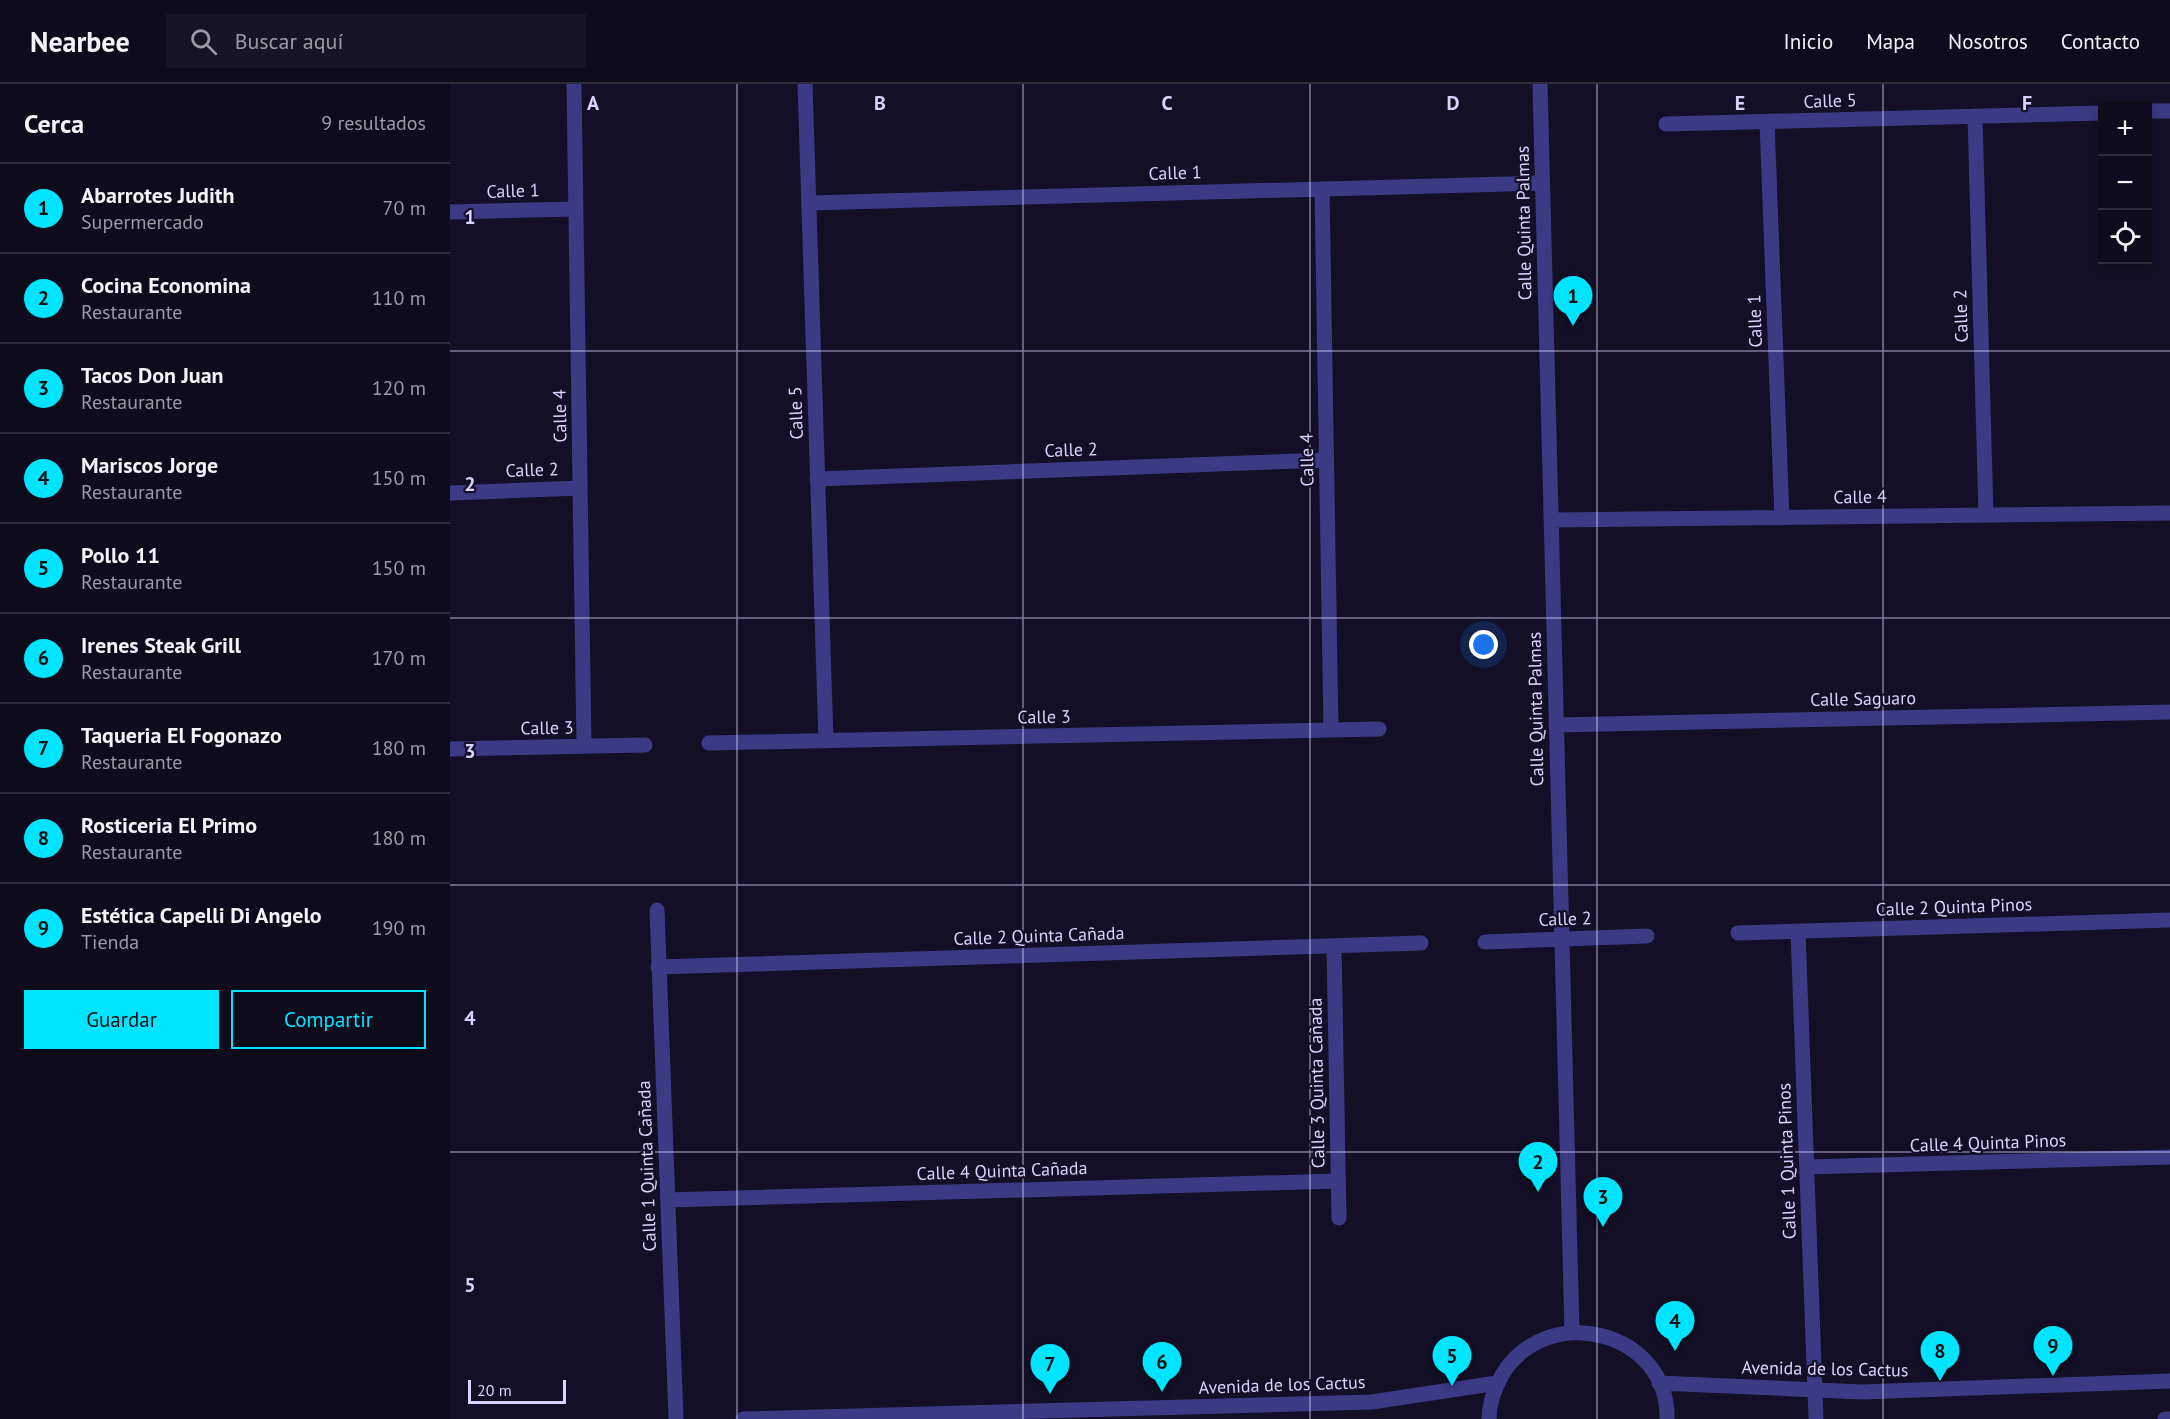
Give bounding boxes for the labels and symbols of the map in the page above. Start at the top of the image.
street label: Calle 5 [1803,88,1857,113]
text: A [587,90,600,116]
text: B [874,90,886,116]
text: C [1161,90,1173,116]
text: D [1447,90,1460,116]
text: E [1735,90,1745,116]
text: F [2022,90,2032,116]
street label: Calle Quinta Palmas [1511,146,1536,301]
street label: Calle 1 [1148,160,1202,185]
street label: Calle 1 [486,178,540,203]
text: 1 [464,204,476,230]
pin: 1 [1554,276,1592,326]
street label: Calle 2 [1948,289,1973,343]
street label: Calle 1 [1742,294,1767,348]
street label: Calle 5 [783,386,808,440]
street label: Calle 4 [548,389,571,443]
street label: Calle 4 [1295,433,1318,487]
street label: Calle 2 [1044,437,1098,462]
street label: Calle 2 [505,457,559,482]
text: 2 [464,471,476,497]
street label: Calle 4 [1833,485,1887,508]
your location [1469,630,1498,659]
street label: Calle Quinta Palmas [1523,632,1548,787]
street label: Calle Saguaro [1810,686,1916,711]
street label: Calle 3 [1017,705,1071,728]
street label: Calle 3 [520,716,574,739]
text: 3 [464,738,476,764]
street label: Calle 2 Quinta Pinos [1875,892,2033,921]
street label: Calle 2 [1538,906,1592,931]
street label: Calle 2 Quinta Cañada [953,921,1125,950]
street label: Calle 3 Quinta Cañada [1304,997,1329,1169]
text: 4 [464,1005,476,1031]
street label: Calle 1 Quinta Cañada [632,1080,661,1252]
street label: Calle 1 Quinta Pinos [1772,1082,1801,1240]
street label: Calle 4 Quinta Pinos [1909,1128,2067,1157]
pin: 2 [1518,1142,1558,1192]
street label: Calle 4 Quinta Cañada [916,1156,1088,1185]
pin: 3 [1584,1178,1622,1227]
text: 5 [464,1272,476,1298]
pin: 4 [1656,1302,1694,1351]
pin: 9 [2034,1326,2072,1376]
pin: 8 [1920,1332,1960,1381]
pin: 5 [1432,1336,1472,1386]
pin: 6 [1142,1342,1182,1392]
pin: 7 [1030,1344,1070,1394]
street label: Avenida de los Cactus [1741,1356,1909,1381]
street label: Avenida de los Cactus [1198,1370,1366,1399]
scale bar [468,1377,566,1404]

